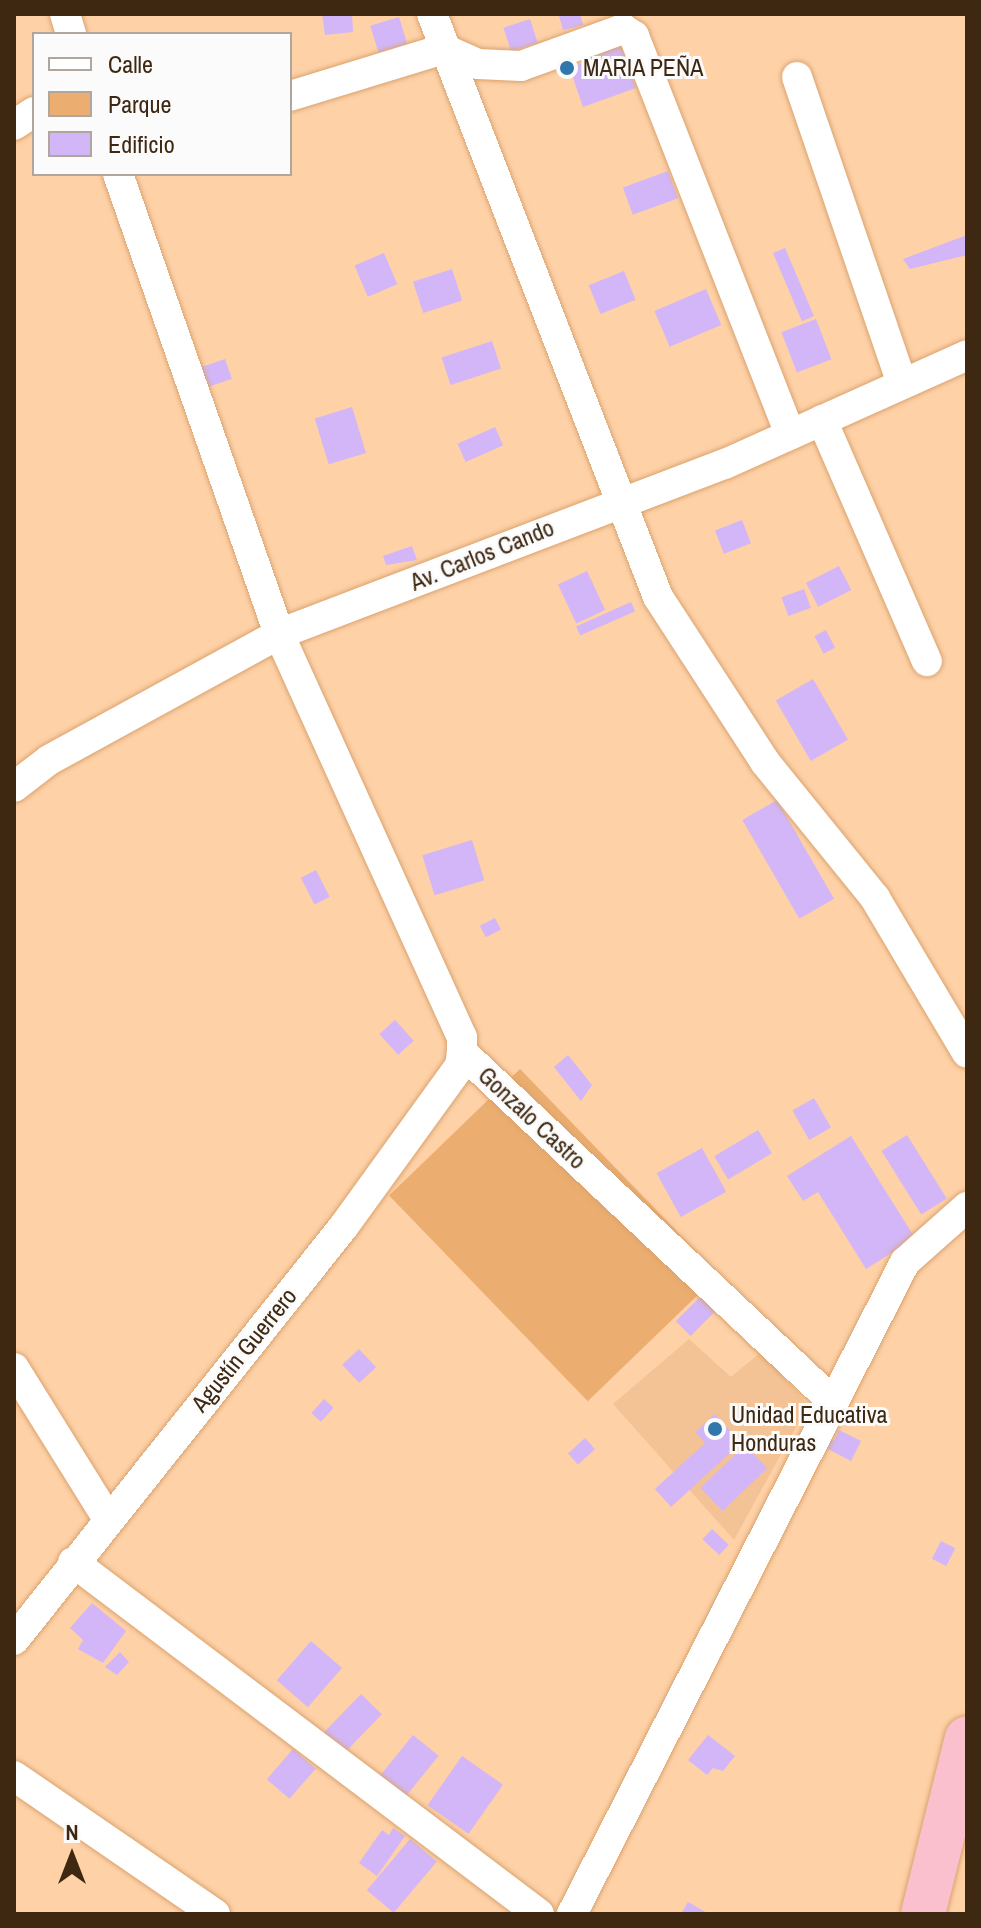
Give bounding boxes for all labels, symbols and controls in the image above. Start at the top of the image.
legend [32,32,292,176]
text: Calle [108,48,153,80]
place label: MARIA PEÑA [583,54,704,82]
marker: MARIA PEÑA [558,59,576,77]
text: Parque [108,88,171,120]
text: Edificio [108,128,175,160]
street label: Av. Carlos Cando [406,513,558,597]
street label: Gonzalo Castro [472,1061,592,1175]
street label: Agustín Guerrero [185,1282,303,1418]
place label: Unidad Educativa Honduras [731,1401,887,1457]
marker: Unidad Educativa Honduras [706,1420,724,1438]
north arrow [32,1816,112,1896]
text: N [65,1817,79,1847]

